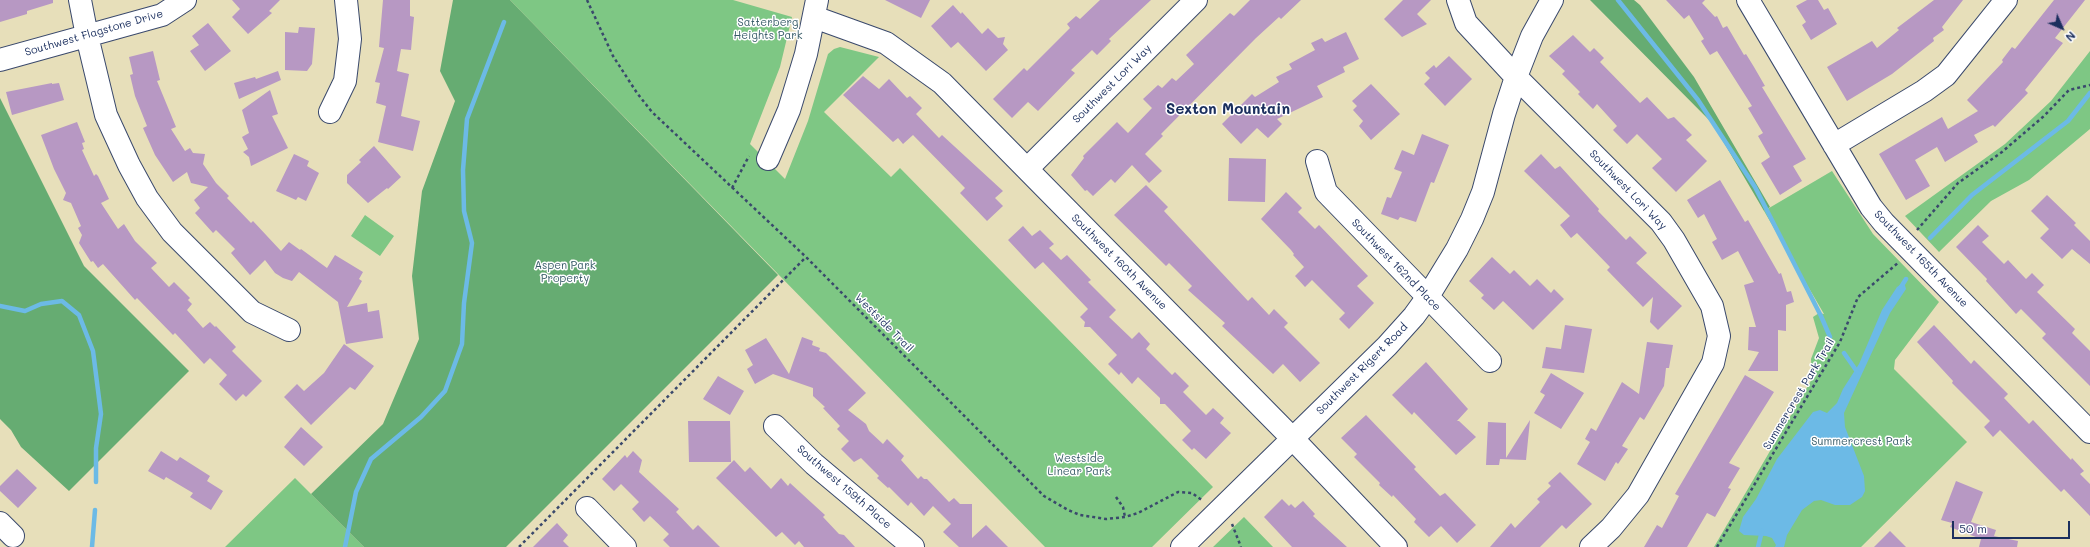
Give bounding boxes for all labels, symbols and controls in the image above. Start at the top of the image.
street label: Southwest Flagstone Drive [23,7,165,59]
north arrow [2042,8,2082,48]
park label: Satterberg Heights Park [733,16,803,42]
text: N [2063,29,2079,45]
street label: Southwest Lori Way [1070,42,1154,126]
district label: Sexton Mountain [1166,100,1290,118]
street label: Southwest Lori Way [1587,147,1669,233]
street label: Southwest 165th Avenue [1871,208,1971,310]
street label: Southwest 160th Avenue [1068,211,1170,313]
street label: Southwest 162nd Place [1349,216,1443,314]
park label: Aspen Park Property [534,259,596,285]
street label: Westside Trail [852,291,916,355]
street label: Southwest Rigert Road [1314,321,1410,417]
street label: Summercrest Park Trail [1760,336,1838,452]
park label: Summercrest Park [1811,435,1911,449]
street label: Southwest 159th Place [794,442,894,532]
park label: Westside Linear Park [1048,452,1110,478]
scale bar [1954,513,2072,539]
text: 50 m [1959,520,1987,536]

